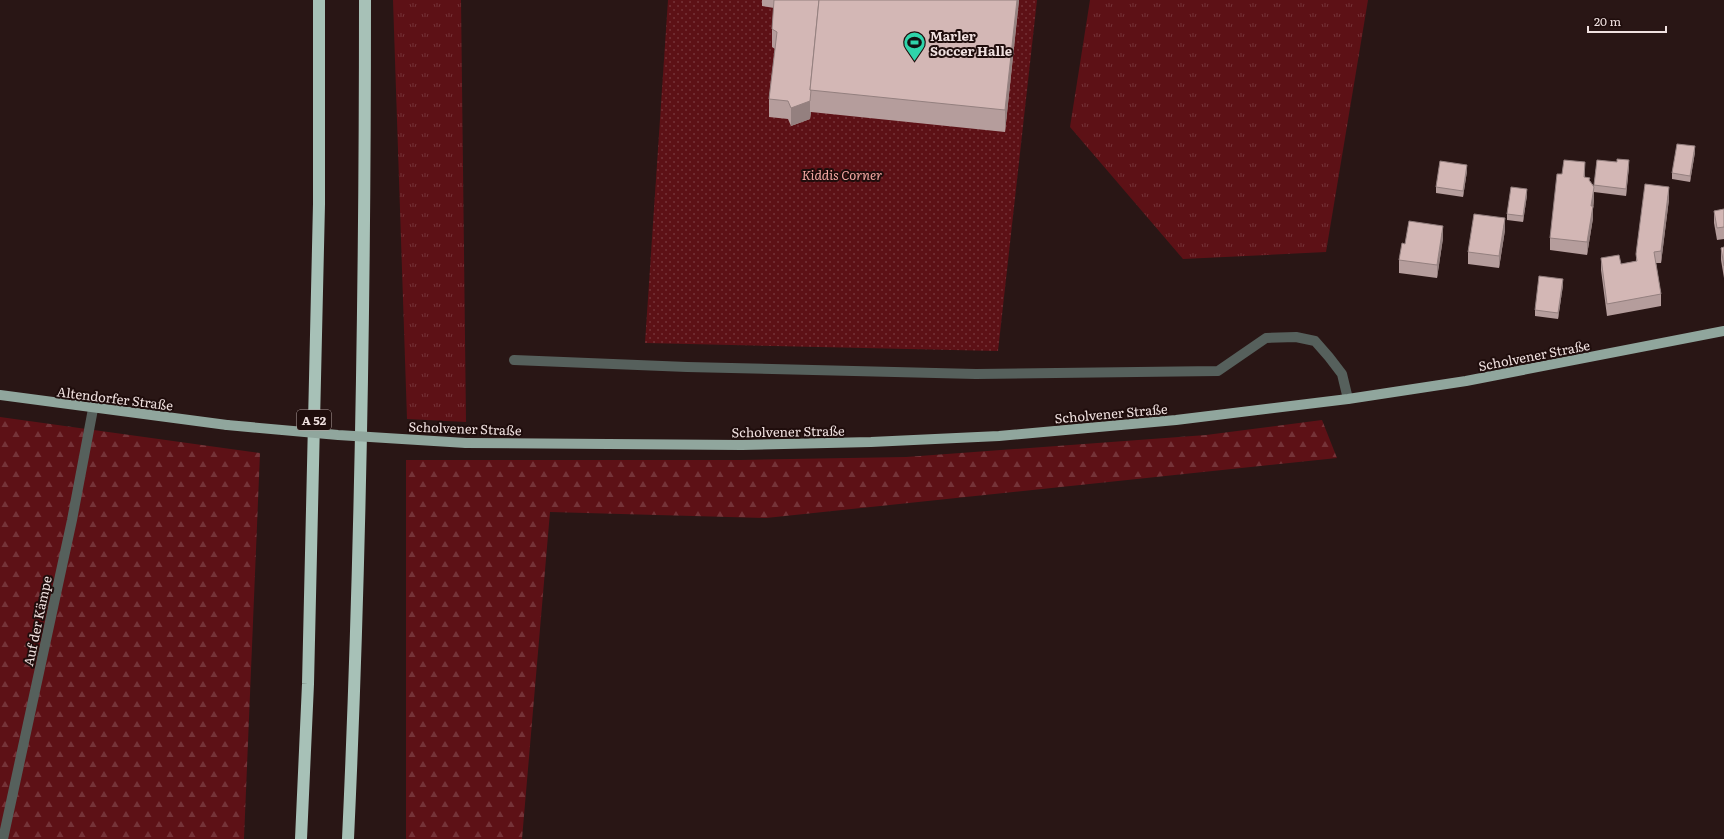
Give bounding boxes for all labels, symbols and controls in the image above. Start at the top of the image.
scale bar [1588,8,1666,34]
text: 20 m [1594,12,1621,30]
place label: Marler Soccer Halle [930,26,1012,60]
sports icon: Marler Soccer Halle [901,29,927,62]
park label: Kiddis Corner [802,165,882,184]
street label: Scholvener Straße [1477,335,1592,375]
street label: Altendorfer Straße [56,381,175,415]
street label: Scholvener Straße [1054,399,1168,427]
road number: A 52 [297,410,331,430]
street label: Scholvener Straße [408,417,522,439]
street label: Scholvener Straße [731,421,845,441]
street label: Auf der Kämpe [18,574,56,668]

